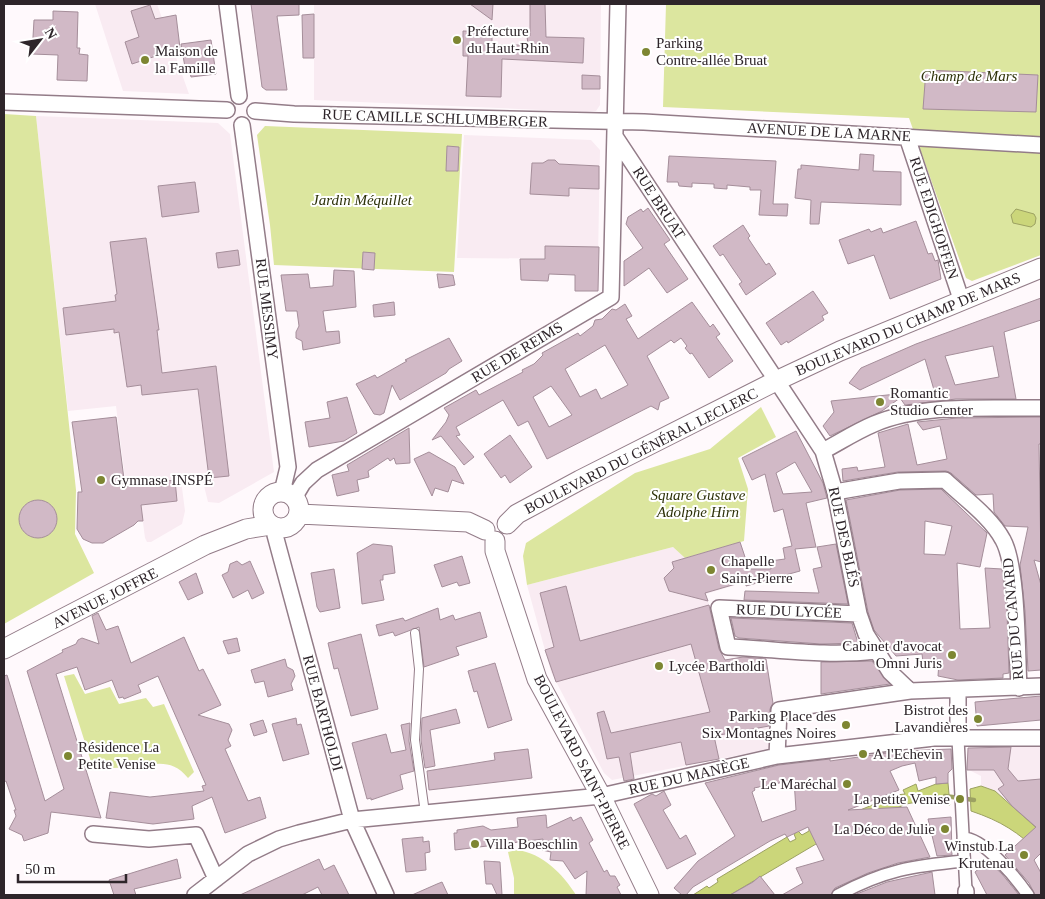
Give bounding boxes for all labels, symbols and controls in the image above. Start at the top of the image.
north arrow [15,15,65,65]
place label: Préfecture du Haut-Rhin [467,23,550,56]
text: N [42,25,60,42]
marker: Préfecture du Haut-Rhin [451,34,463,46]
place label: Parking Contre-allée Bruat [656,35,768,68]
place label: Maison de la Famille [155,43,218,76]
marker: Parking Contre-allée Bruat [640,46,652,58]
marker: Maison de la Famille [139,54,151,66]
park label: Champ de Mars [921,68,1017,84]
street label: RUE CAMILLE SCHLUMBERGER [322,106,548,130]
street label: AVENUE DE LA MARNE [747,120,911,144]
street label: RUE EDIGHOFFEN [907,155,961,281]
street label: RUE BRUAT [630,164,688,242]
park label: Jardin Méquillet [312,192,413,208]
street label: RUE MESSIMY [253,257,281,361]
street label: BOULEVARD DU CHAMP DE MARS [793,269,1023,379]
street label: RUE DE REIMS [469,319,565,385]
street label: BOULEVARD DU GÉNÉRAL LECLERC [522,385,760,517]
place label: Romantic Studio Center [890,385,973,418]
marker: Romantic Studio Center [874,396,886,408]
place label: Gymnase INSPÉ [111,472,213,488]
marker: Gymnase INSPÉ [95,474,107,486]
street label: RUE DES BLÉS [826,485,862,589]
park label: Square Gustave Adolphe Hirn [651,487,746,520]
place label: Chapelle Saint-Pierre [721,553,793,586]
street label: RUE DU CANARD [1000,557,1026,681]
marker: Chapelle Saint-Pierre [705,564,717,576]
street label: AVENUE JOFFRE [50,565,160,631]
street label: RUE DU LYCÉE [736,601,842,621]
place label: Cabinet d'avocat Omni Juris [842,638,943,671]
marker: Cabinet d'avocat Omni Juris [946,649,958,661]
street label: RUE BARTHOLDI [300,653,346,773]
place label: Lycée Bartholdi [669,658,765,674]
marker: Lycée Bartholdi [653,660,665,672]
street label: BOULEVARD SAINT-PIERRE [531,672,633,852]
place label: Bistrot des Lavandières [895,702,968,735]
place label: Parking Place des Six Montagnes Noires [702,708,836,741]
marker: Bistrot des Lavandières [972,713,984,725]
marker: Parking Place des Six Montagnes Noires [840,719,852,731]
place label: Résidence La Petite Venise [78,739,160,772]
place label: A l'Echevin [873,746,943,762]
marker: A l'Echevin [857,748,869,760]
marker: Résidence La Petite Venise [62,750,74,762]
street label: RUE DU MANÈGE [627,754,751,798]
place label: Le Maréchal [761,776,837,792]
marker: Le Maréchal [841,778,853,790]
place label: La petite Venise [854,791,950,807]
marker: La petite Venise [954,793,966,805]
place label: La Déco de Julie [834,821,935,837]
marker: La Déco de Julie [939,823,951,835]
place label: Villa Boeschlin [485,836,578,852]
marker: Villa Boeschlin [469,838,481,850]
place label: Winstub La Krutenau [944,838,1014,871]
marker: Winstub La Krutenau [1018,849,1030,861]
scale bar [18,852,125,884]
text: 50 m [25,861,56,877]

